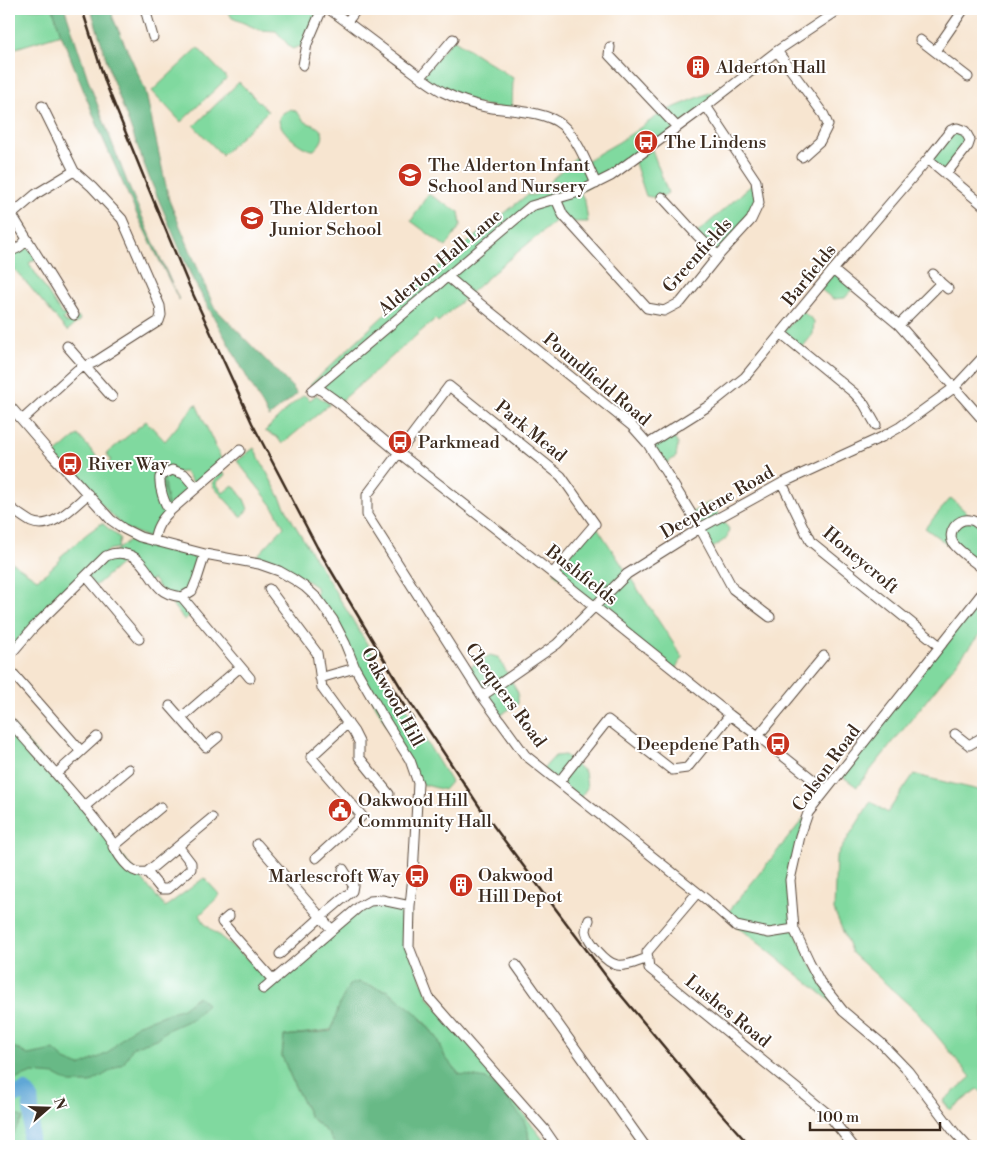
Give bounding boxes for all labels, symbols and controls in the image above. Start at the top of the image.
building icon: Alderton Hall [685,54,711,80]
place label: Alderton Hall [715,56,827,79]
bus stop icon: The Lindens [633,129,659,155]
place label: The Lindens [664,131,766,154]
place label: The Alderton Infant School and Nursery [428,154,591,198]
school or university icon: The Alderton Infant School and Nursery [397,162,423,188]
place label: The Alderton Junior School [269,197,382,241]
street label: Alderton Hall Lane [373,204,507,322]
school or university icon: The Alderton Junior School [239,205,265,231]
street label: Greenfields [658,213,737,298]
street label: Barfields [777,239,842,312]
street label: Poundfield Road [538,328,656,432]
street label: Park Mead [490,396,572,468]
bus stop icon: Parkmead [387,429,413,455]
place label: Parkmead [418,431,500,454]
bus stop icon: River Way [57,451,83,477]
place label: River Way [88,453,169,476]
street label: Deepdene Road [656,460,779,544]
street label: Honeycroft [818,522,904,599]
street label: Bushfields [540,540,622,611]
street label: Chequers Road [460,638,552,753]
street label: Oakwood Hill [356,644,430,751]
street label: Colson Road [787,720,866,816]
bus stop icon: Deepdene Path [765,731,791,757]
place label: Deepdene Path [637,733,760,756]
place label: Oakwood Hill Community Hall [358,789,492,833]
public building icon: Oakwood Hill Community Hall [327,797,353,823]
bus stop icon: Marlescroft Way [404,863,430,889]
place label: Oakwood Hill Depot [478,864,563,908]
place label: Marlescroft Way [269,865,400,888]
building icon: Oakwood Hill Depot [448,872,474,898]
street label: Lushes Road [680,970,776,1053]
north arrow [22,1082,72,1132]
text: N [49,1096,70,1112]
scale bar [810,1100,940,1132]
text: 100 m [817,1108,859,1127]

